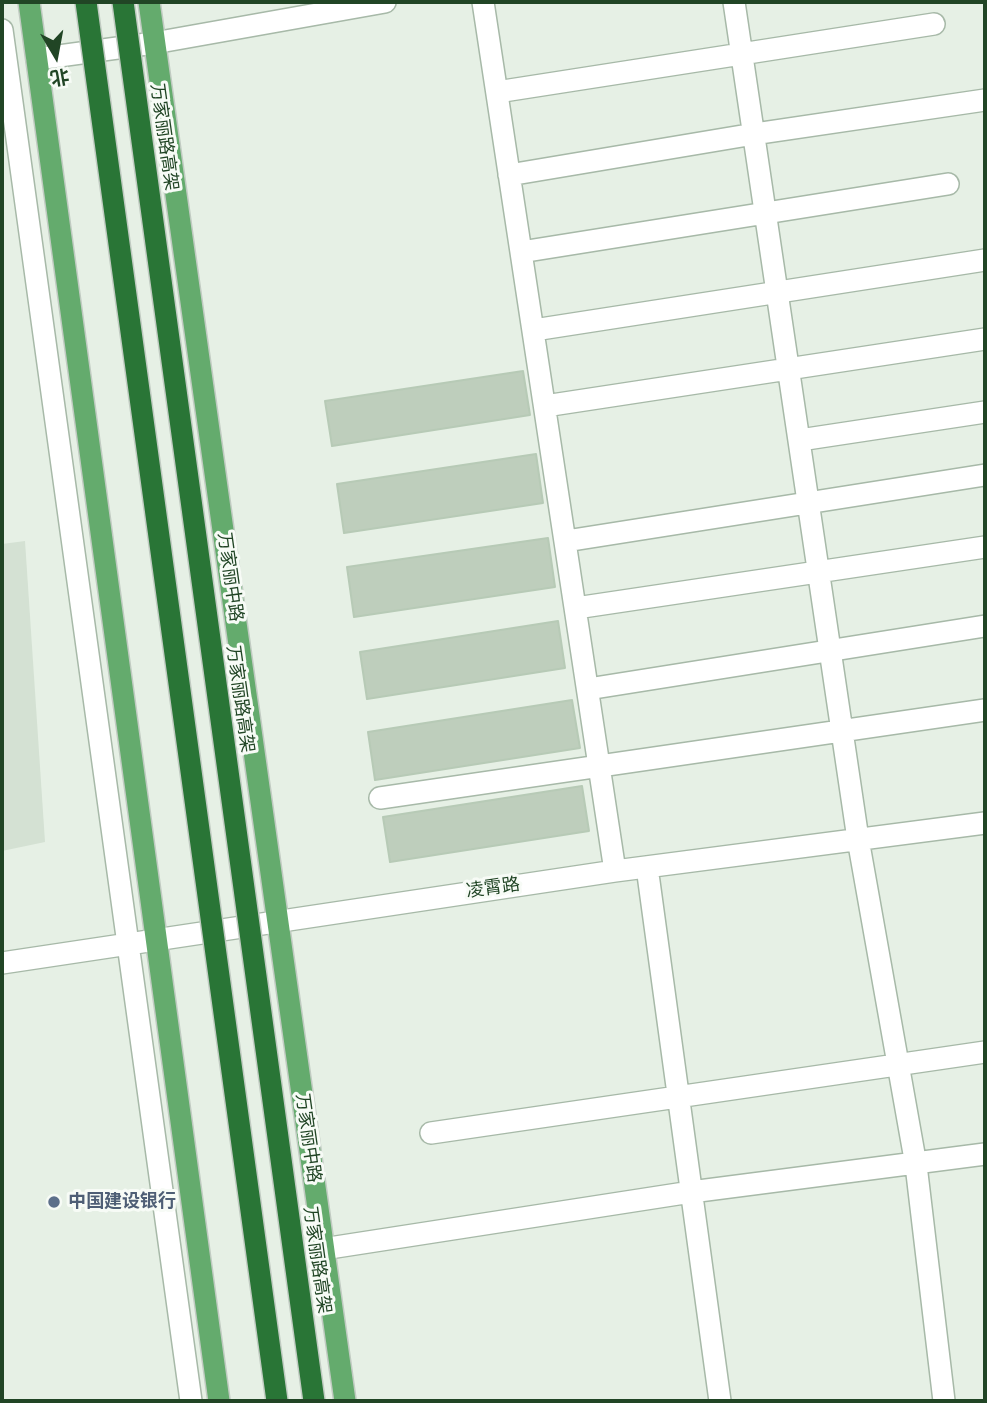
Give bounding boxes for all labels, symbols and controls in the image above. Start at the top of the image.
north arrow [21,21,91,91]
text: 北 [48,64,71,90]
street label: 万家丽路高架 [146,82,182,192]
street label: 万家丽中路 [213,531,247,623]
street label: 万家丽路高架 [222,644,258,754]
street label: 凌霄路 [465,874,521,902]
street label: 万家丽中路 [291,1092,325,1184]
place label: 中国建设银行 [68,1191,176,1213]
marker: 中国建设银行 [46,1194,62,1210]
street label: 万家丽路高架 [299,1205,335,1315]

